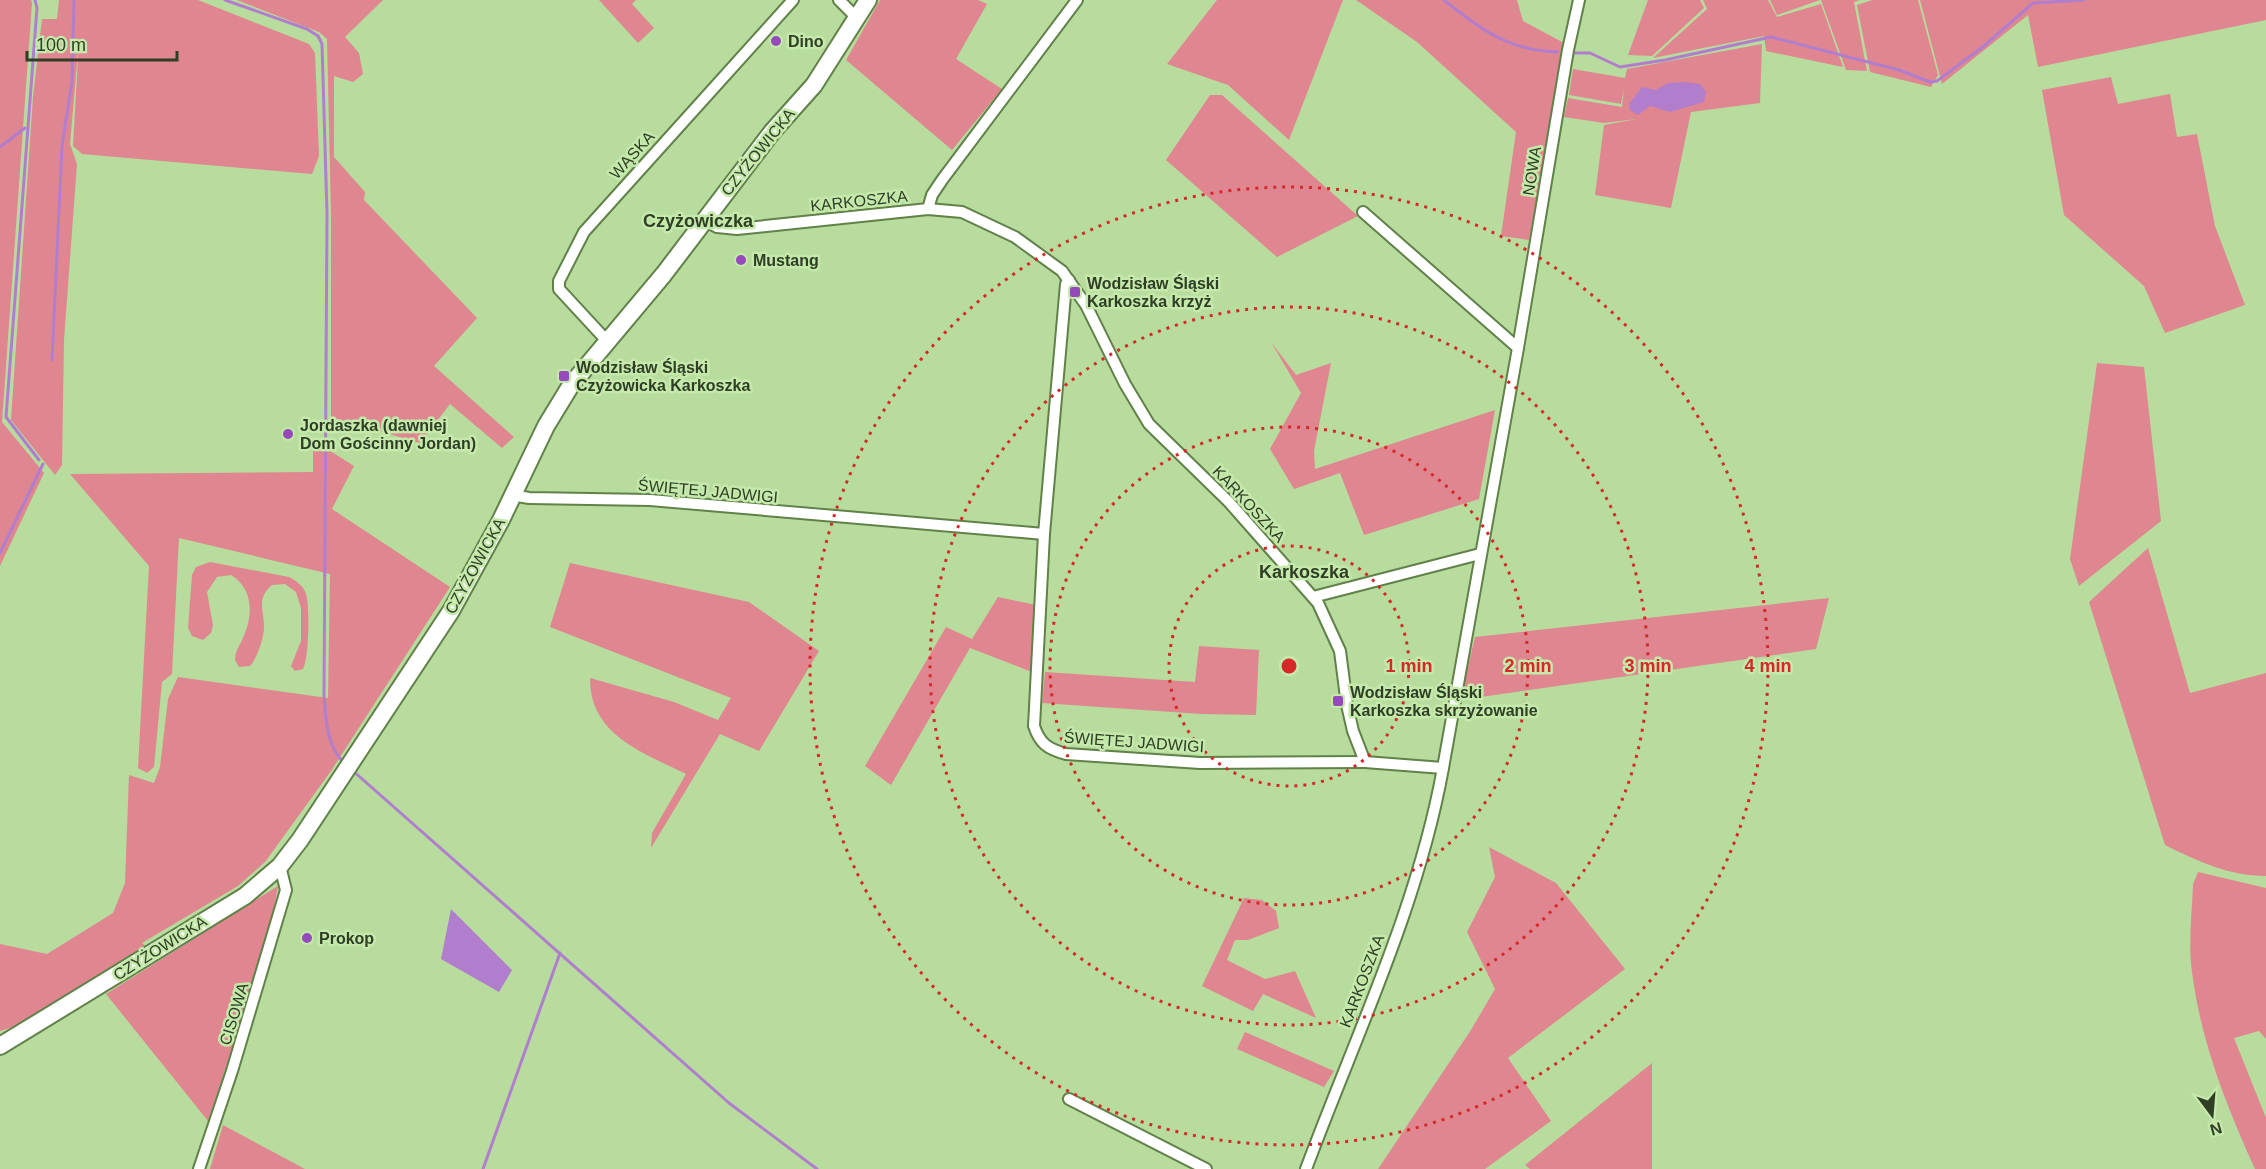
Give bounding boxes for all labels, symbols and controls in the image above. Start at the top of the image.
scale bar [27,24,177,62]
place label: Dino [788,33,824,50]
marker: Dino [769,34,783,48]
text: 100 m [36,35,86,55]
street label: CZYŻOWICKA [717,104,798,199]
street label: WĄSKA [606,128,658,182]
street label: NOWA [1520,145,1544,197]
street label: KARKOSZKA [809,187,909,215]
district label: Czyżowiczka [643,211,754,231]
place label: Mustang [753,252,819,269]
marker: Mustang [734,253,748,267]
place label: Wodzisław Śląski Karkoszka krzyż [1087,274,1219,310]
marker: Wodzisław Śląski Karkoszka krzyż [1068,285,1082,299]
place label: Wodzisław Śląski Czyżowicka Karkoszka [576,358,750,394]
marker: Wodzisław Śląski Czyżowicka Karkoszka [557,369,571,383]
place label: Jordaszka (dawniej Dom Gościnny Jordan) [300,417,476,452]
marker: Jordaszka (dawniej Dom Gościnny Jordan) [281,427,295,441]
street label: KARKOSZKA [1209,462,1289,546]
street label: ŚWIĘTEJ JADWIGI [637,475,779,506]
street label: CZYŻOWICKA [441,514,508,617]
district label: Karkoszka [1259,562,1350,582]
centre of rings [1279,656,1299,676]
text: 1 min [1385,656,1433,676]
text: 2 min [1504,656,1552,676]
text: 3 min [1624,656,1672,676]
text: 4 min [1744,656,1792,676]
place label: Wodzisław Śląski Karkoszka skrzyżowanie [1350,683,1538,719]
marker: Wodzisław Śląski Karkoszka skrzyżowanie [1331,694,1345,708]
street label: ŚWIĘTEJ JADWIGI [1063,728,1205,755]
street label: CZYŻOWICKA [110,912,210,983]
place label: Prokop [319,930,374,947]
marker: Prokop [300,931,314,945]
street label: KARKOSZKA [1337,932,1388,1030]
street label: CISOWA [216,980,252,1047]
north arrow [2182,1085,2242,1145]
text: N [2208,1119,2224,1139]

